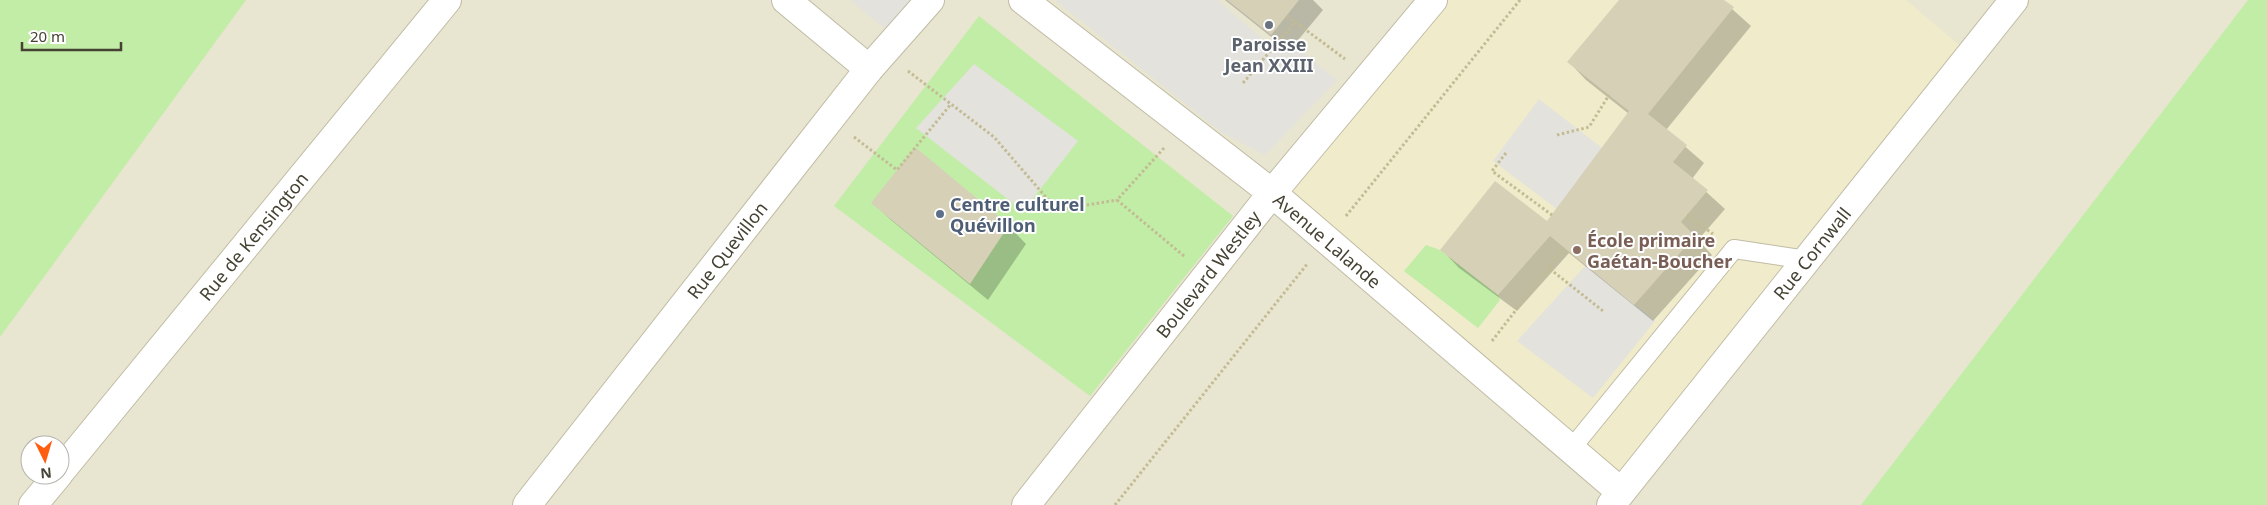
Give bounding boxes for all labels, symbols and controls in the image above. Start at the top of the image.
marker: Paroisse Jean XXIII [1263,19,1275,31]
scale bar [22,20,121,52]
text: 20 m [30,26,65,46]
place label: Paroisse Jean XXIII [1223,32,1314,77]
street label: Rue de Kensington [194,167,313,305]
street label: Avenue Lalande [1268,188,1386,293]
place label: Centre culturel Quévillon [950,192,1085,237]
street label: Rue Quevillon [681,197,773,304]
street label: Rue Cornwall [1768,202,1856,304]
street label: Boulevard Westley [1150,205,1266,343]
marker: Centre culturel Quévillon [934,208,946,220]
place label: École primaire Gaétan-Boucher [1587,228,1732,273]
marker: École primaire Gaétan-Boucher [1571,244,1583,256]
north arrow [20,435,70,485]
text: N [40,463,53,483]

